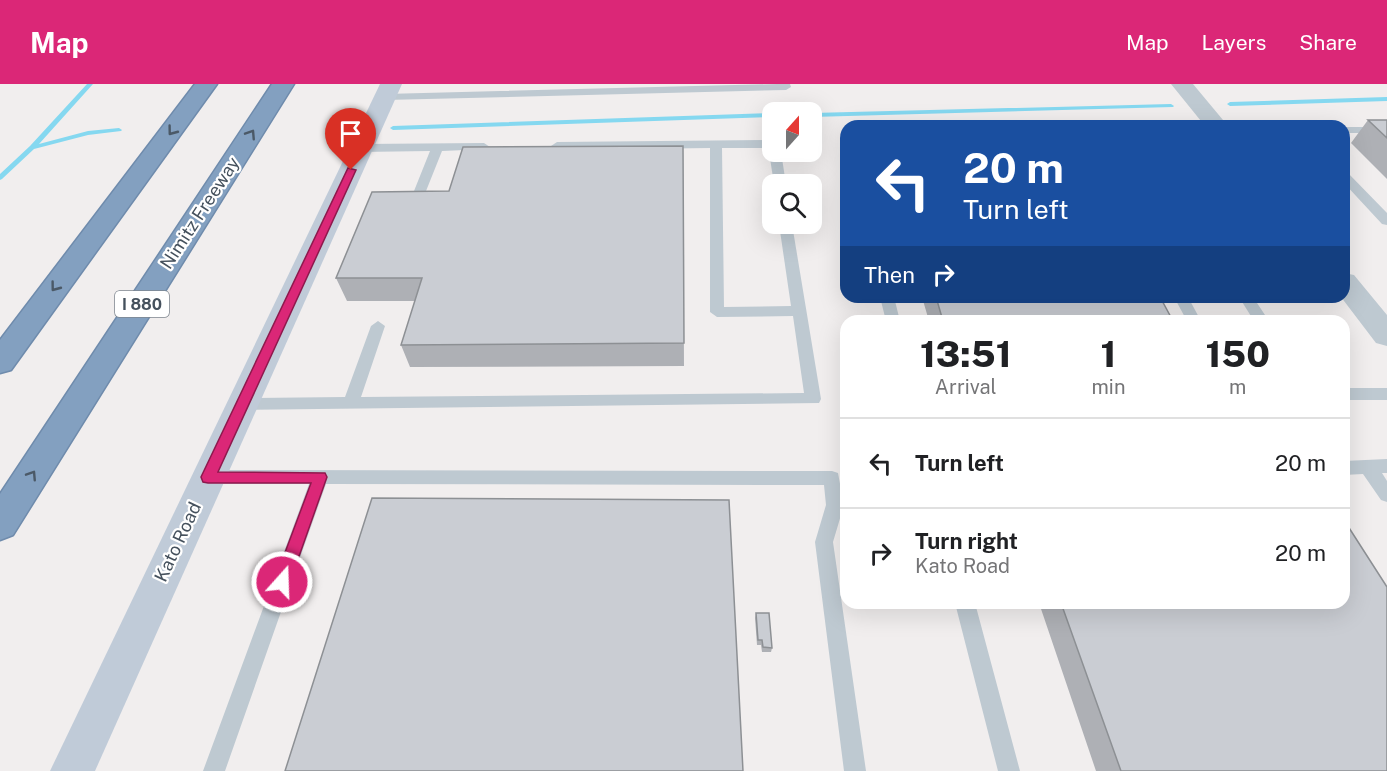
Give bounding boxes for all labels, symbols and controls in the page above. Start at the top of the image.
text: Map [30,26,89,59]
text: Map [1126,30,1169,55]
text: Layers [1202,30,1266,55]
text: Share [1299,30,1357,55]
north arrow [762,102,822,162]
map controls [762,102,822,234]
pin [325,108,376,170]
icon: arrive [334,117,367,150]
one-way arrow [168,124,179,135]
one-way arrow [243,130,254,141]
text: 20 m [963,143,1064,192]
icon: left [864,144,942,222]
street label: Nimitz Freeway [156,153,244,273]
button: search [762,174,822,234]
text: Turn left [963,193,1069,225]
icon: right [927,258,960,291]
text: Then [864,262,915,288]
one-way arrow [52,281,63,292]
road number: I 880 [115,291,169,317]
text: 13:51 [920,333,1011,375]
text: 1 [1101,333,1116,375]
text: 150 [1206,333,1270,375]
text: Arrival [935,375,997,399]
text: min [1092,375,1125,399]
text: m [1229,375,1246,399]
icon: left [864,447,897,480]
text: Turn left [915,450,1004,476]
text: 20 m [1275,450,1326,476]
one-way arrow [24,471,36,481]
street label: Kato Road [150,499,205,585]
text: Turn right [915,528,1018,554]
icon: right [864,537,897,570]
text: 20 m [1275,540,1326,566]
position arrow [250,550,314,614]
text: Kato Road [915,554,1010,578]

